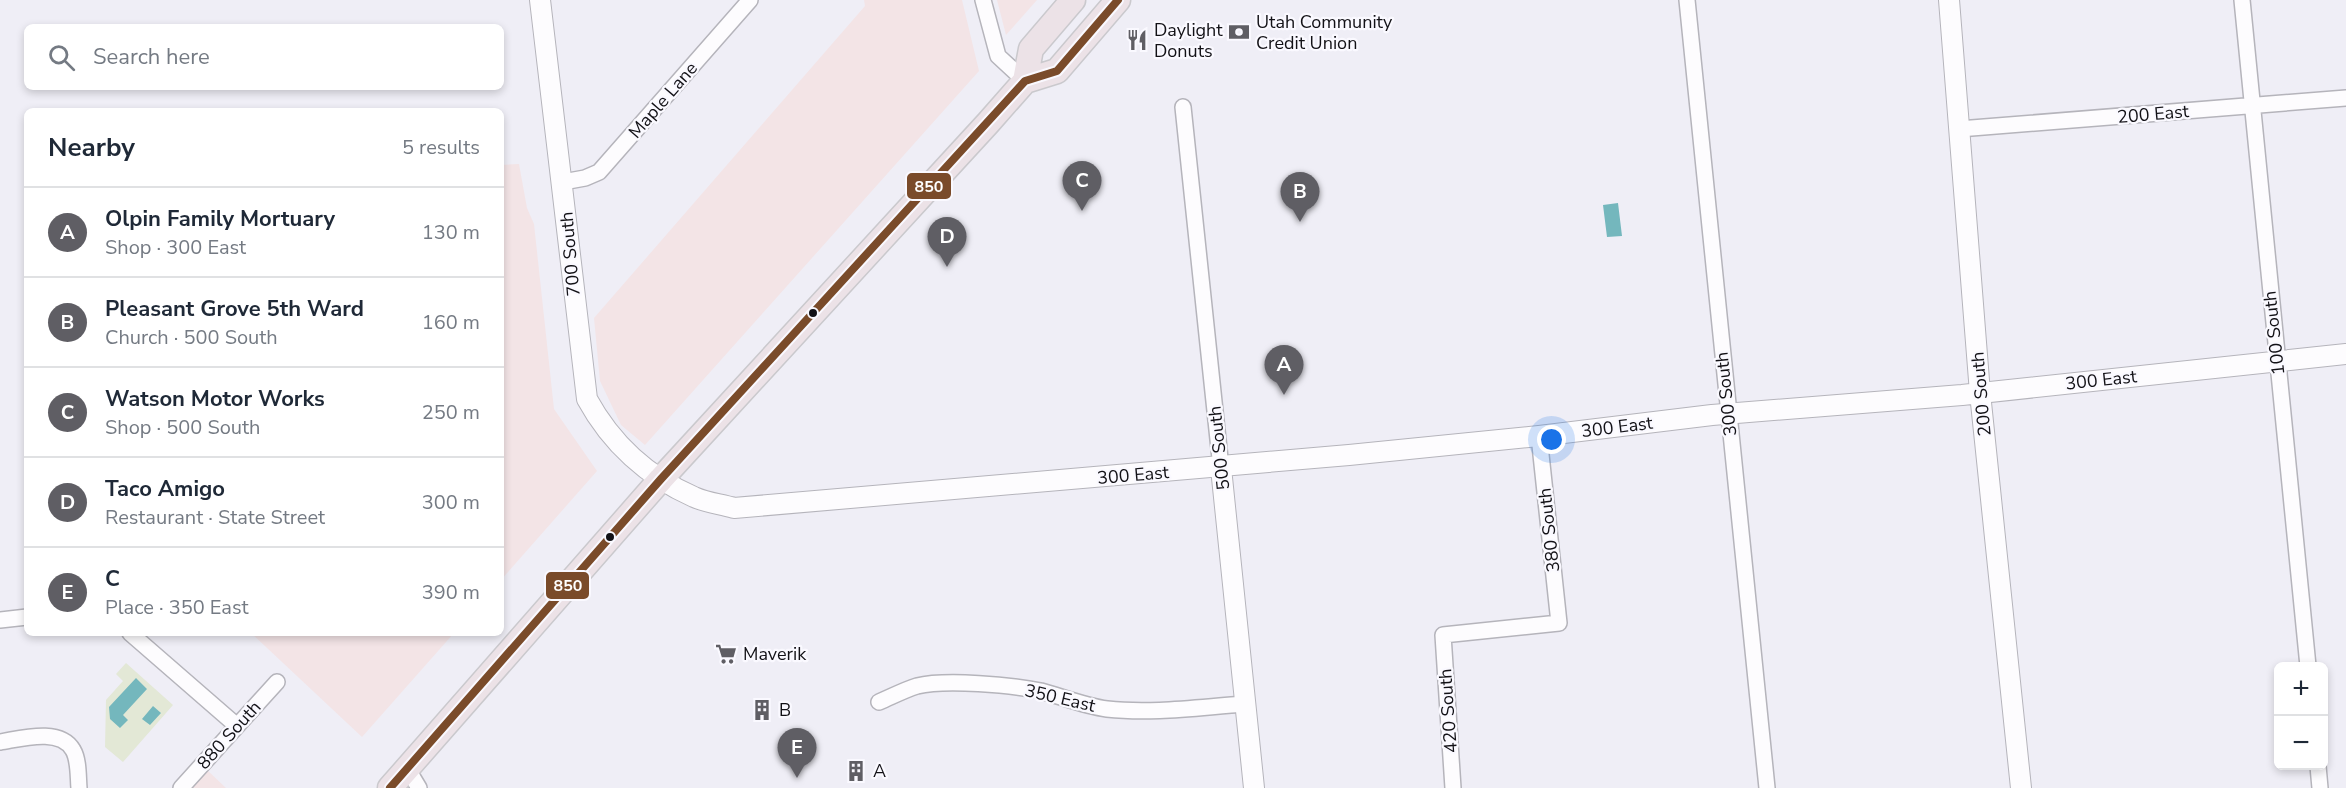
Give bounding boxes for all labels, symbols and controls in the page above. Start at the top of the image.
place label: Utah Community Credit Union [1256,10,1393,55]
place label: Daylight Donuts [1154,18,1223,63]
bank icon: Utah Community Credit Union [1227,20,1251,44]
search box [24,24,504,90]
restaurant icon: Daylight Donuts [1125,28,1149,52]
icon: search [45,41,78,74]
text: Search here [93,42,210,72]
street label: Maple Lane [623,57,703,143]
street label: 200 East [2116,99,2190,129]
text: Nearby [48,130,135,165]
text: 5 results [402,134,480,161]
pin: C [1062,162,1102,211]
line badge: 850 [906,172,952,200]
pin: B [1280,172,1320,222]
text: 850 [915,176,943,198]
text: Olpin Family Mortuary [105,204,335,234]
street label: 700 South [554,211,586,297]
pin: D [928,218,966,267]
text: A [60,219,75,246]
text: 130 m [422,219,480,246]
text: Shop · 300 East [105,234,246,261]
street label: 100 South [2258,290,2290,376]
text: Pleasant Grove 5th Ward [105,294,364,324]
unlabelled marker [807,307,819,319]
text: B [61,309,74,336]
text: 160 m [422,309,480,336]
text: Church · 500 South [105,324,278,351]
pin: A [1264,346,1304,395]
street label: 300 South [1710,351,1742,437]
street label: 200 South [1965,351,1997,437]
street label: 300 East [2064,364,2139,396]
text: Watson Motor Works [105,384,325,414]
text: C [61,399,74,426]
text: 250 m [422,399,480,426]
street label: 500 South [1203,405,1235,491]
street label: 300 East [1580,411,1655,443]
text: Shop · 500 South [105,414,260,441]
your location [1537,425,1566,454]
street label: 300 East [1096,460,1170,490]
text: Taco Amigo [105,474,225,504]
street label: 380 South [1533,487,1565,573]
text: D [60,489,75,516]
text: 300 m [422,489,480,516]
text: Restaurant · State Street [105,504,325,531]
unlabelled marker [604,531,616,543]
text: C [105,564,120,594]
line badge: 850 [545,571,590,600]
text: 850 [554,575,582,597]
text: E [62,579,73,606]
text: 390 m [422,579,480,606]
text: Place · 350 East [105,594,249,621]
supermarket icon: Maverik [714,642,738,666]
place label: Maverik [743,642,807,666]
map controls [2274,662,2328,770]
button: + [2274,662,2328,716]
street label: 420 South [1433,668,1463,754]
street label: 350 East [1022,678,1098,718]
street label: 880 South [192,695,266,775]
building icon: B [750,698,774,722]
place label: B [779,698,791,722]
button: − [2274,716,2328,770]
pin: E [778,728,816,778]
building icon: A [844,759,868,783]
place label: A [873,759,886,783]

